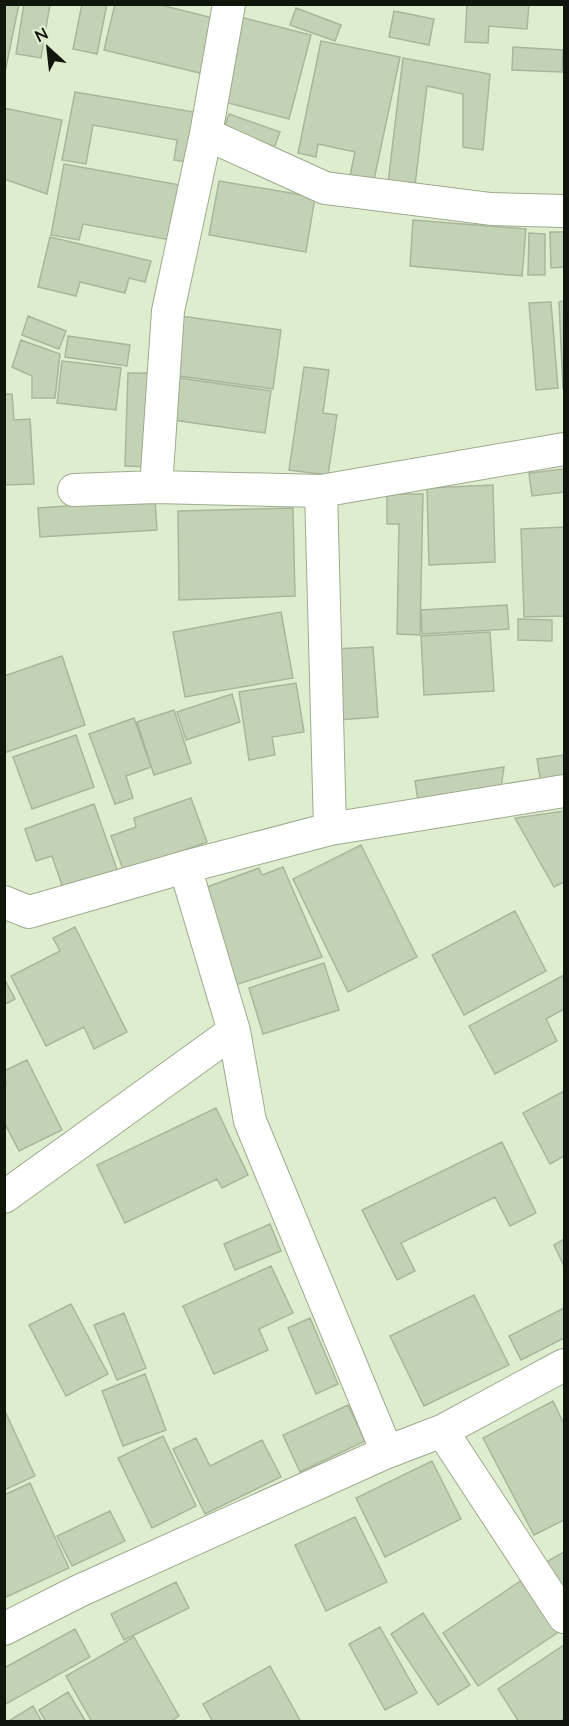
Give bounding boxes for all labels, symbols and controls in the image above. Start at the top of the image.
north arrow [18,18,78,78]
text: N [31,23,51,45]

